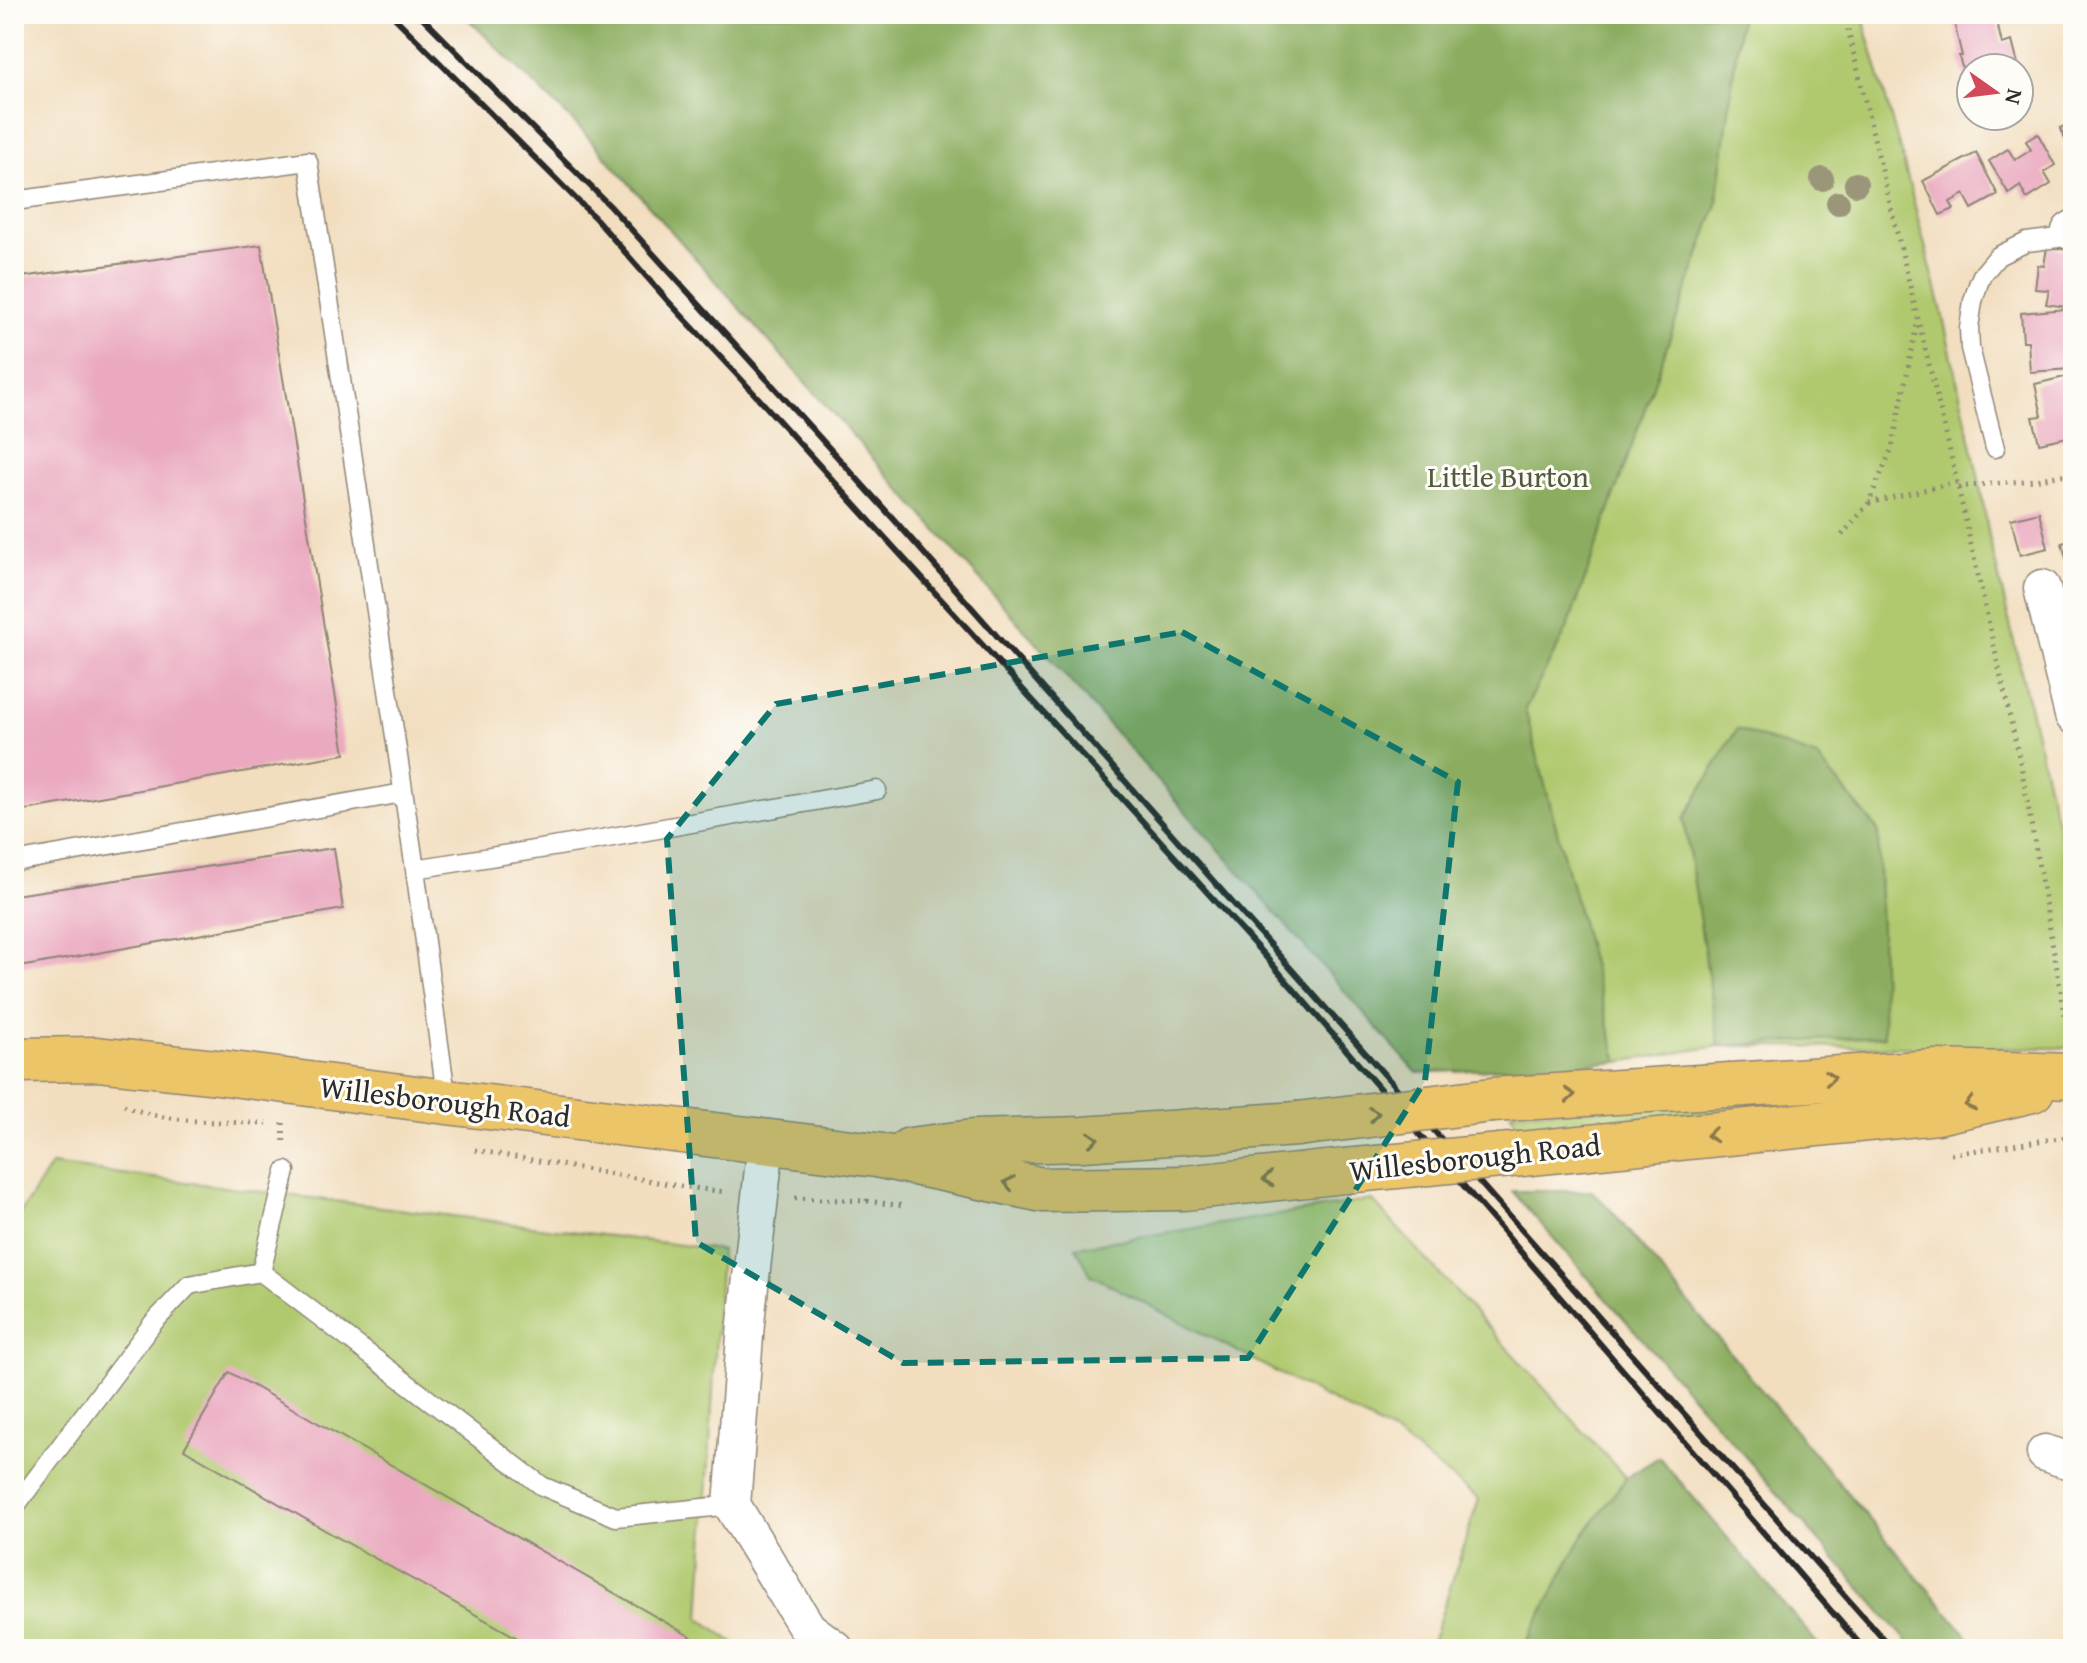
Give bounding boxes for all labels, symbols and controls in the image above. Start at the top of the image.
north arrow [1955,52,2035,132]
text: N [1997,86,2032,108]
park label: Little Burton [1427,454,1589,498]
street label: Willesborough Road [317,1064,573,1138]
one-way arrow [1824,1070,1837,1087]
one-way arrow [1564,1087,1577,1104]
one-way arrow [1963,1095,1977,1112]
one-way arrow [1368,1106,1381,1123]
street label: Willesborough Road [1347,1122,1603,1192]
one-way arrow [1705,1126,1718,1143]
one-way arrow [1087,1130,1100,1147]
one-way arrow [1261,1171,1274,1188]
one-way arrow [1002,1175,1016,1192]

